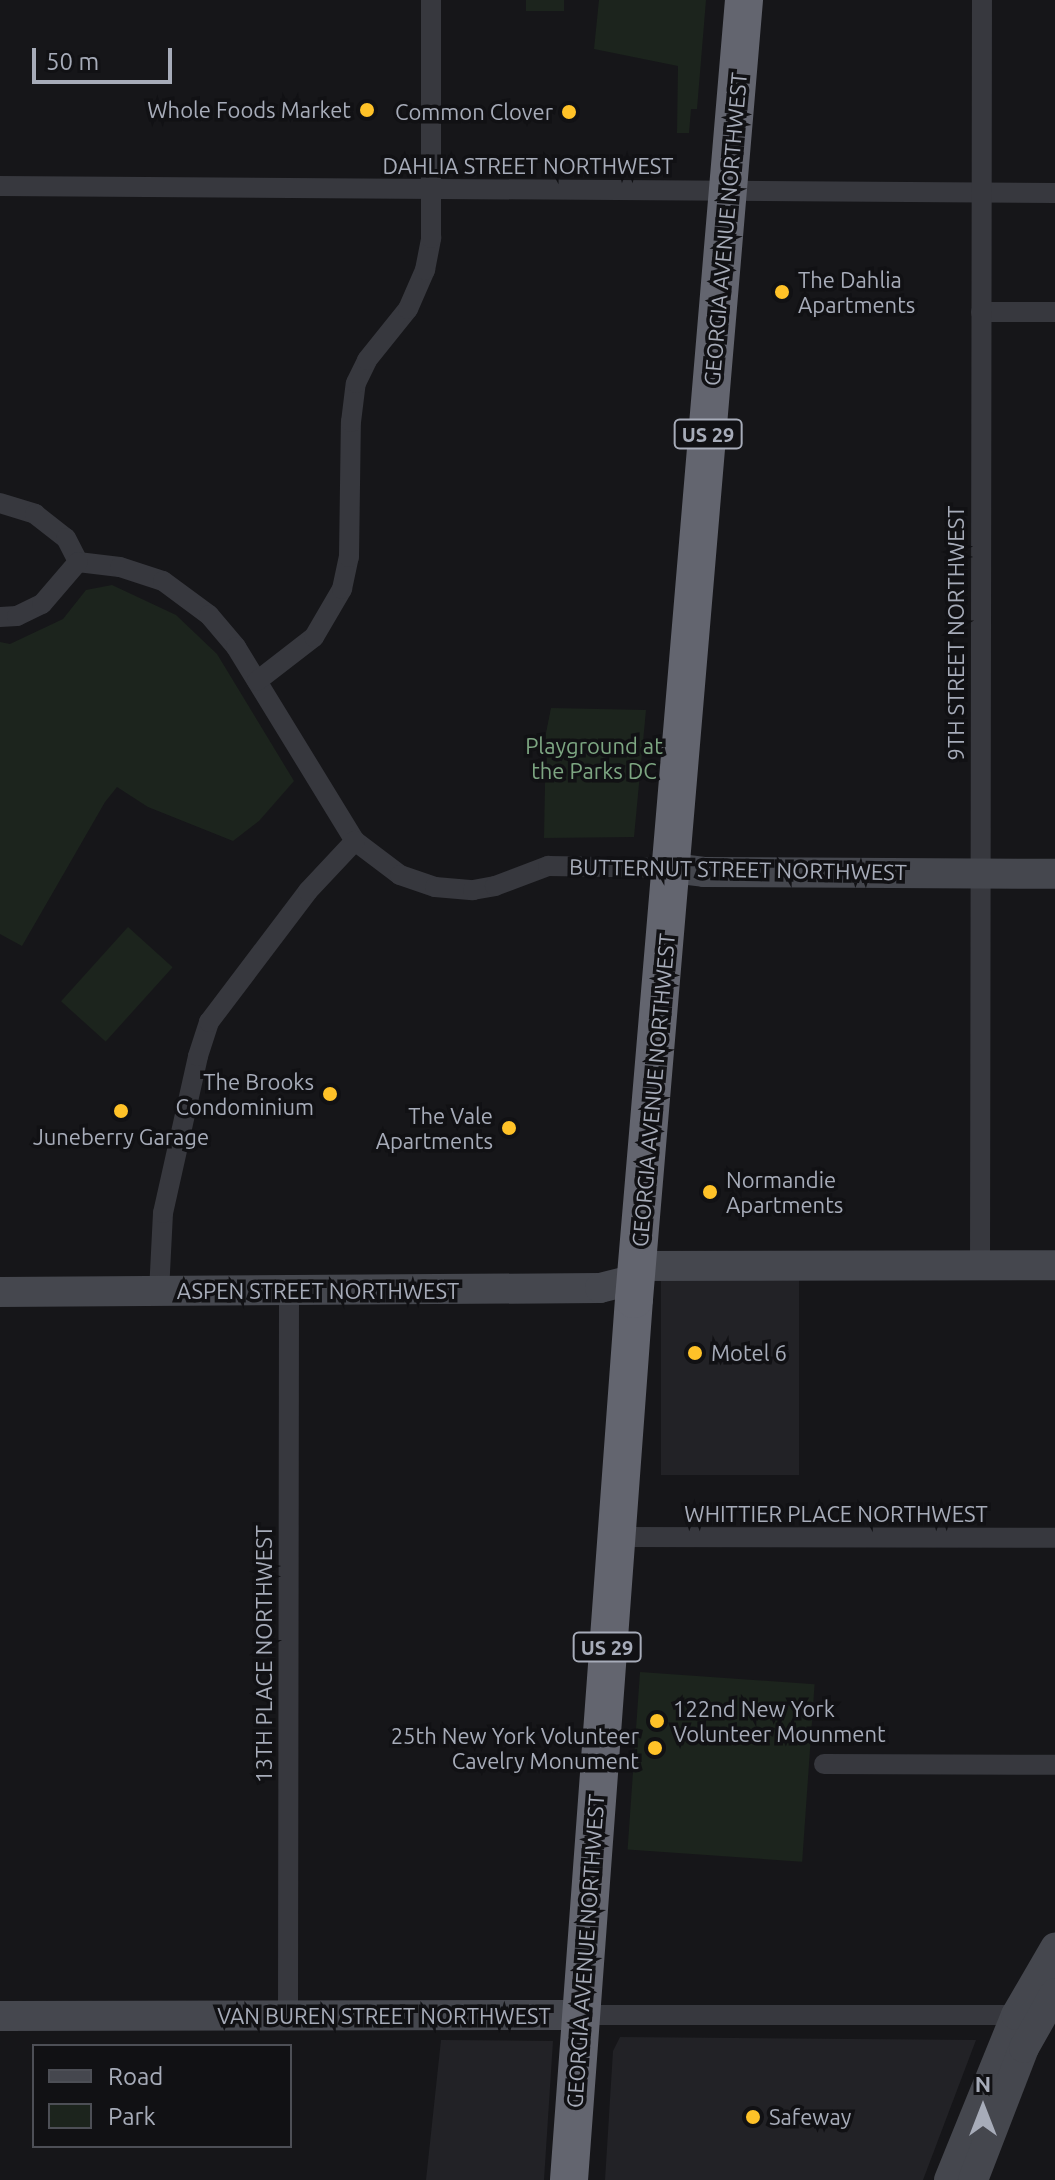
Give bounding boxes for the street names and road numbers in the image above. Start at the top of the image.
street label: GEORGIA AVENUE NORTHWEST [698,71,752,387]
street label: DAHLIA STREET NORTHWEST [383,153,673,179]
road number: US 29 [672,418,744,450]
street label: 9TH STREET NORTHWEST [943,506,969,760]
street label: BUTTERNUT STREET NORTHWEST [569,853,907,885]
street label: GEORGIA AVENUE NORTHWEST [626,932,680,1248]
street label: ASPEN STREET NORTHWEST [177,1278,459,1304]
street label: WHITTIER PLACE NORTHWEST [684,1501,988,1527]
street label: 13TH PLACE NORTHWEST [251,1525,277,1783]
road number: US 29 [571,1631,643,1663]
street label: GEORGIA AVENUE NORTHWEST [561,1793,609,2109]
street label: VAN BUREN STREET NORTHWEST [217,2003,551,2029]

